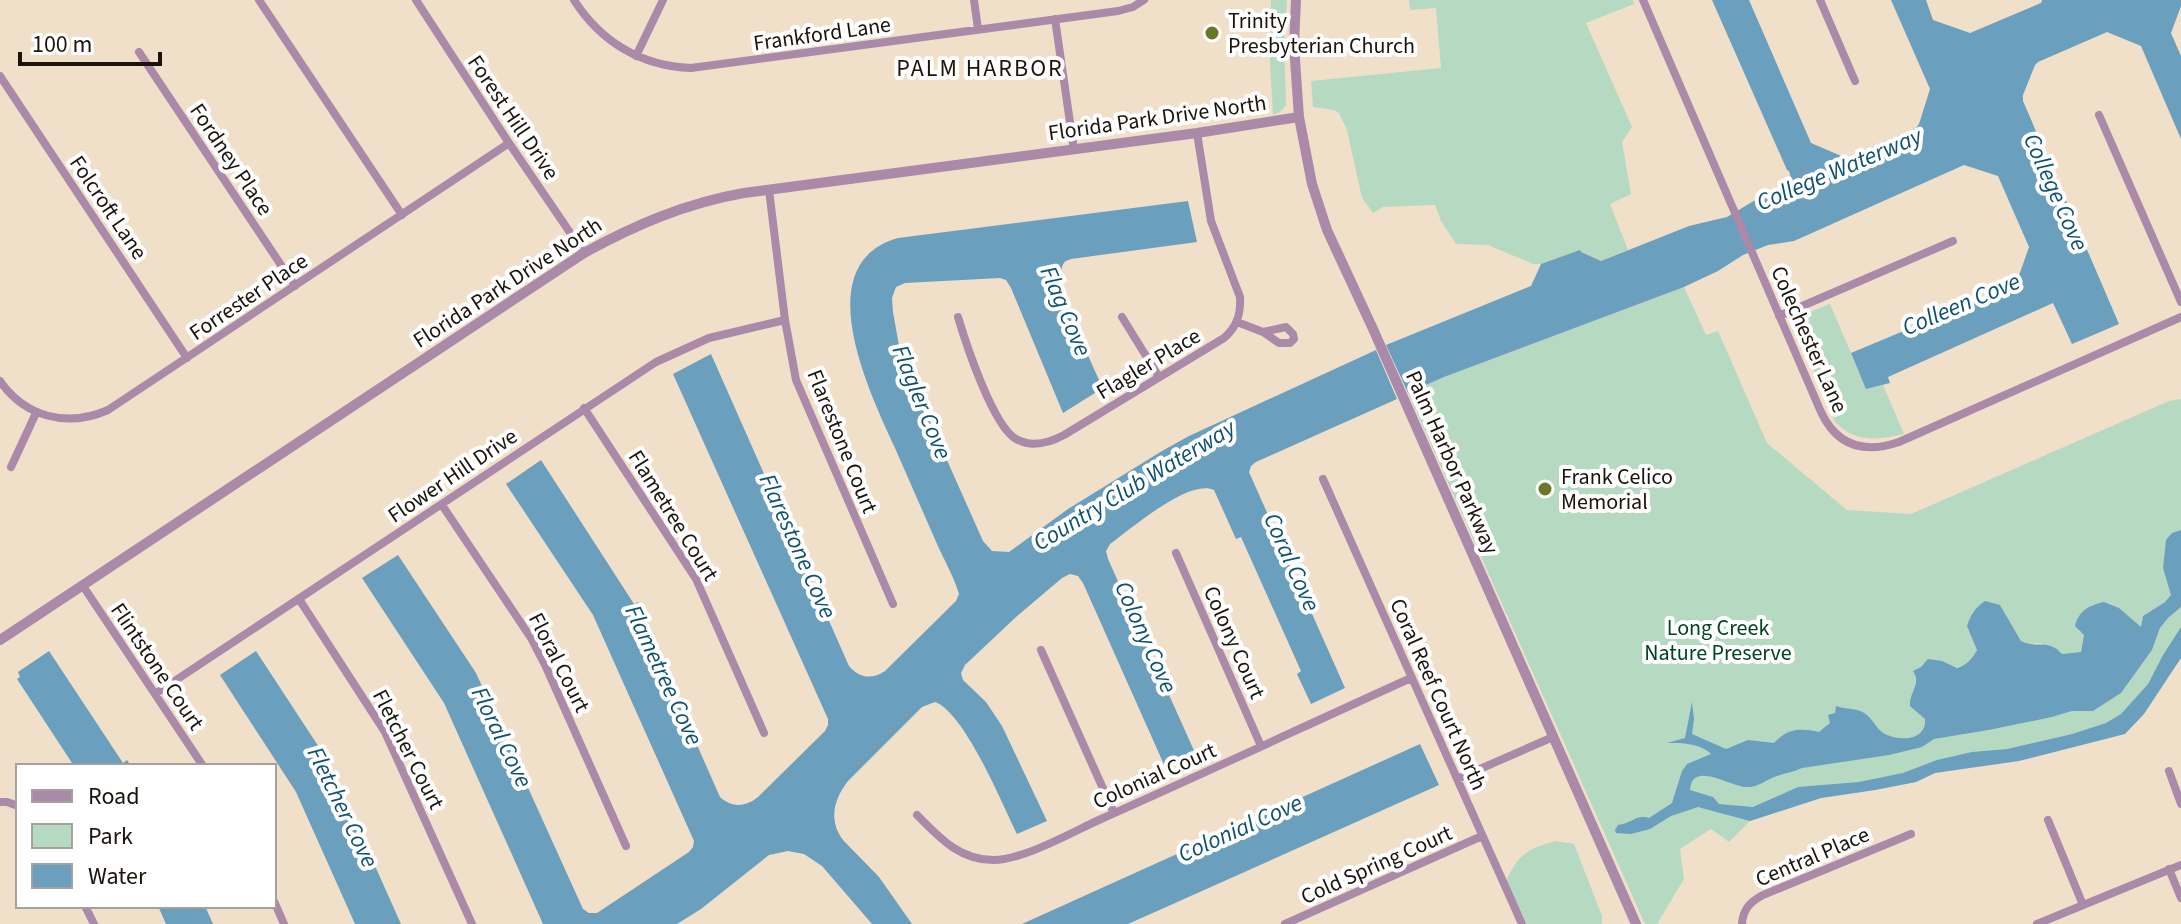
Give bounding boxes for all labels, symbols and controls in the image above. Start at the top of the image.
place label: Trinity Presbyterian Church [1228,5,1415,62]
street label: Frankford Lane [751,9,893,59]
scale bar [20,16,160,66]
marker: Trinity Presbyterian Church [1203,24,1221,42]
text: 100 m [32,27,92,62]
street label: Forest Hill Drive [460,49,567,186]
district label: PALM HARBOR [896,51,1064,86]
street label: Florida Park Drive North [1046,87,1268,149]
street label: Fordney Place [182,97,281,222]
water label: College Waterway [1751,118,1929,220]
water label: College Cove [2014,128,2097,257]
street label: Folcroft Lane [61,149,155,266]
street label: Florida Park Drive North [407,210,608,356]
street label: Forrester Place [183,245,314,348]
water label: Flag Cove [1031,261,1100,362]
street label: Colechester Lane [1762,261,1856,418]
water label: Colleen Cove [1897,264,2026,345]
street label: Flagler Place [1090,320,1207,408]
water label: Flagler Cove [883,340,960,465]
street label: Flarestone Court [799,365,886,519]
street label: Palm Harbor Parkway [1397,365,1507,560]
water label: Country Club Waterway [1026,410,1243,560]
street label: Flower Hill Drive [381,421,524,531]
street label: Flametree Court [620,444,727,588]
place label: Frank Celico Memorial [1561,461,1673,518]
water label: Flarestone Cove [750,468,845,624]
marker: Frank Celico Memorial [1536,480,1554,498]
water label: Coral Cove [1254,507,1329,617]
water label: Colony Cove [1105,576,1186,699]
street label: Colony Court [1195,581,1273,704]
street label: Coral Reef Court North [1381,593,1495,795]
street label: Flintstone Court [103,596,212,737]
water label: Flametree Cove [616,599,711,751]
street label: Floral Court [520,607,598,718]
park label: Long Creek Nature Preserve [1644,612,1792,669]
water label: Floral Cove [462,681,541,794]
street label: Fletcher Court [364,684,452,815]
street label: Colonial Court [1088,734,1222,817]
water label: Fletcher Cove [298,741,387,874]
legend [16,764,276,908]
text: Road [88,779,140,814]
water label: Colonial Cove [1172,785,1308,872]
street label: Cold Spring Court [1296,817,1458,913]
text: Park [88,819,133,854]
street label: Central Place [1751,819,1874,895]
text: Water [88,859,147,894]

